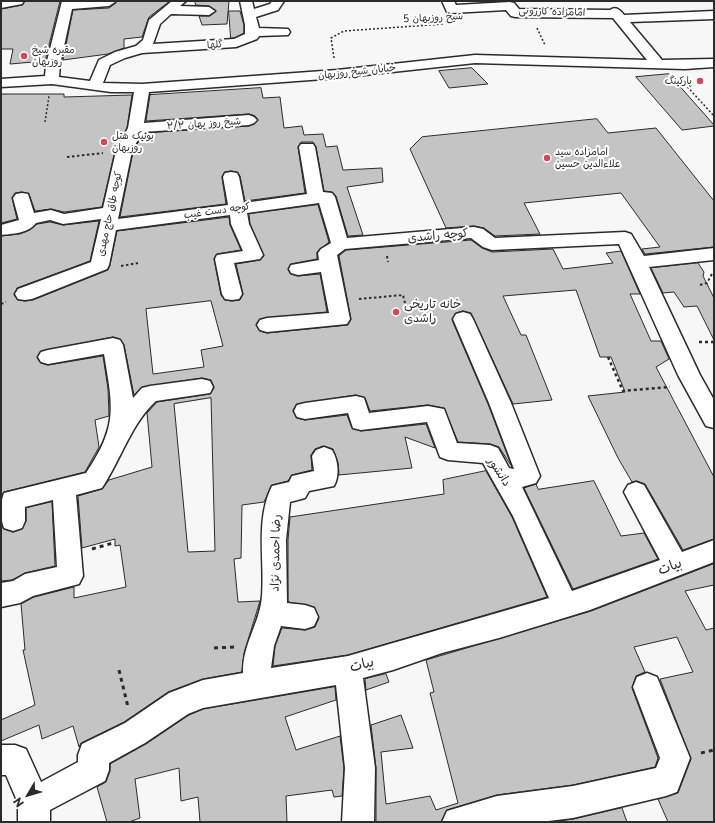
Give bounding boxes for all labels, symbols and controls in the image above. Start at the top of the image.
street label: امامزاده کازرونی [518,5,586,19]
street label: شیخ روزبهان 5 [403,10,463,26]
street label: گلها [207,38,223,52]
place label: مقبره شیخ روزبهان [32,44,75,68]
marker: مقبره شیخ روزبهان [19,51,29,61]
street label: خیابان شیخ روزبهان [317,62,397,82]
place label: پارکینگ [665,75,692,87]
marker: پارکینگ [695,76,705,86]
street label: شیخ روز بهان ۲/۲ [167,115,241,133]
place label: بوتیک هتل روزبهان [112,130,154,154]
marker: بوتیک هتل روزبهان [99,137,109,147]
place label: امامزاده سید علاءالدین حسین [555,146,620,170]
marker: امامزاده سید علاءالدین حسین [542,153,552,163]
street label: کوچه طاق حاج مهدی [95,171,125,257]
street label: کوچه دست غیب [183,200,251,222]
street label: کوچه راشدی [407,226,469,246]
place label: خانه تاریخی راشدی [404,298,461,326]
marker: خانه تاریخی راشدی [391,307,401,317]
street label: دانشور [484,455,514,489]
street label: رضا احمدی نژاد [268,514,284,592]
street label: بیات [656,555,684,579]
street label: بیات [348,654,376,676]
north arrow [8,775,48,815]
text: N [9,794,28,811]

